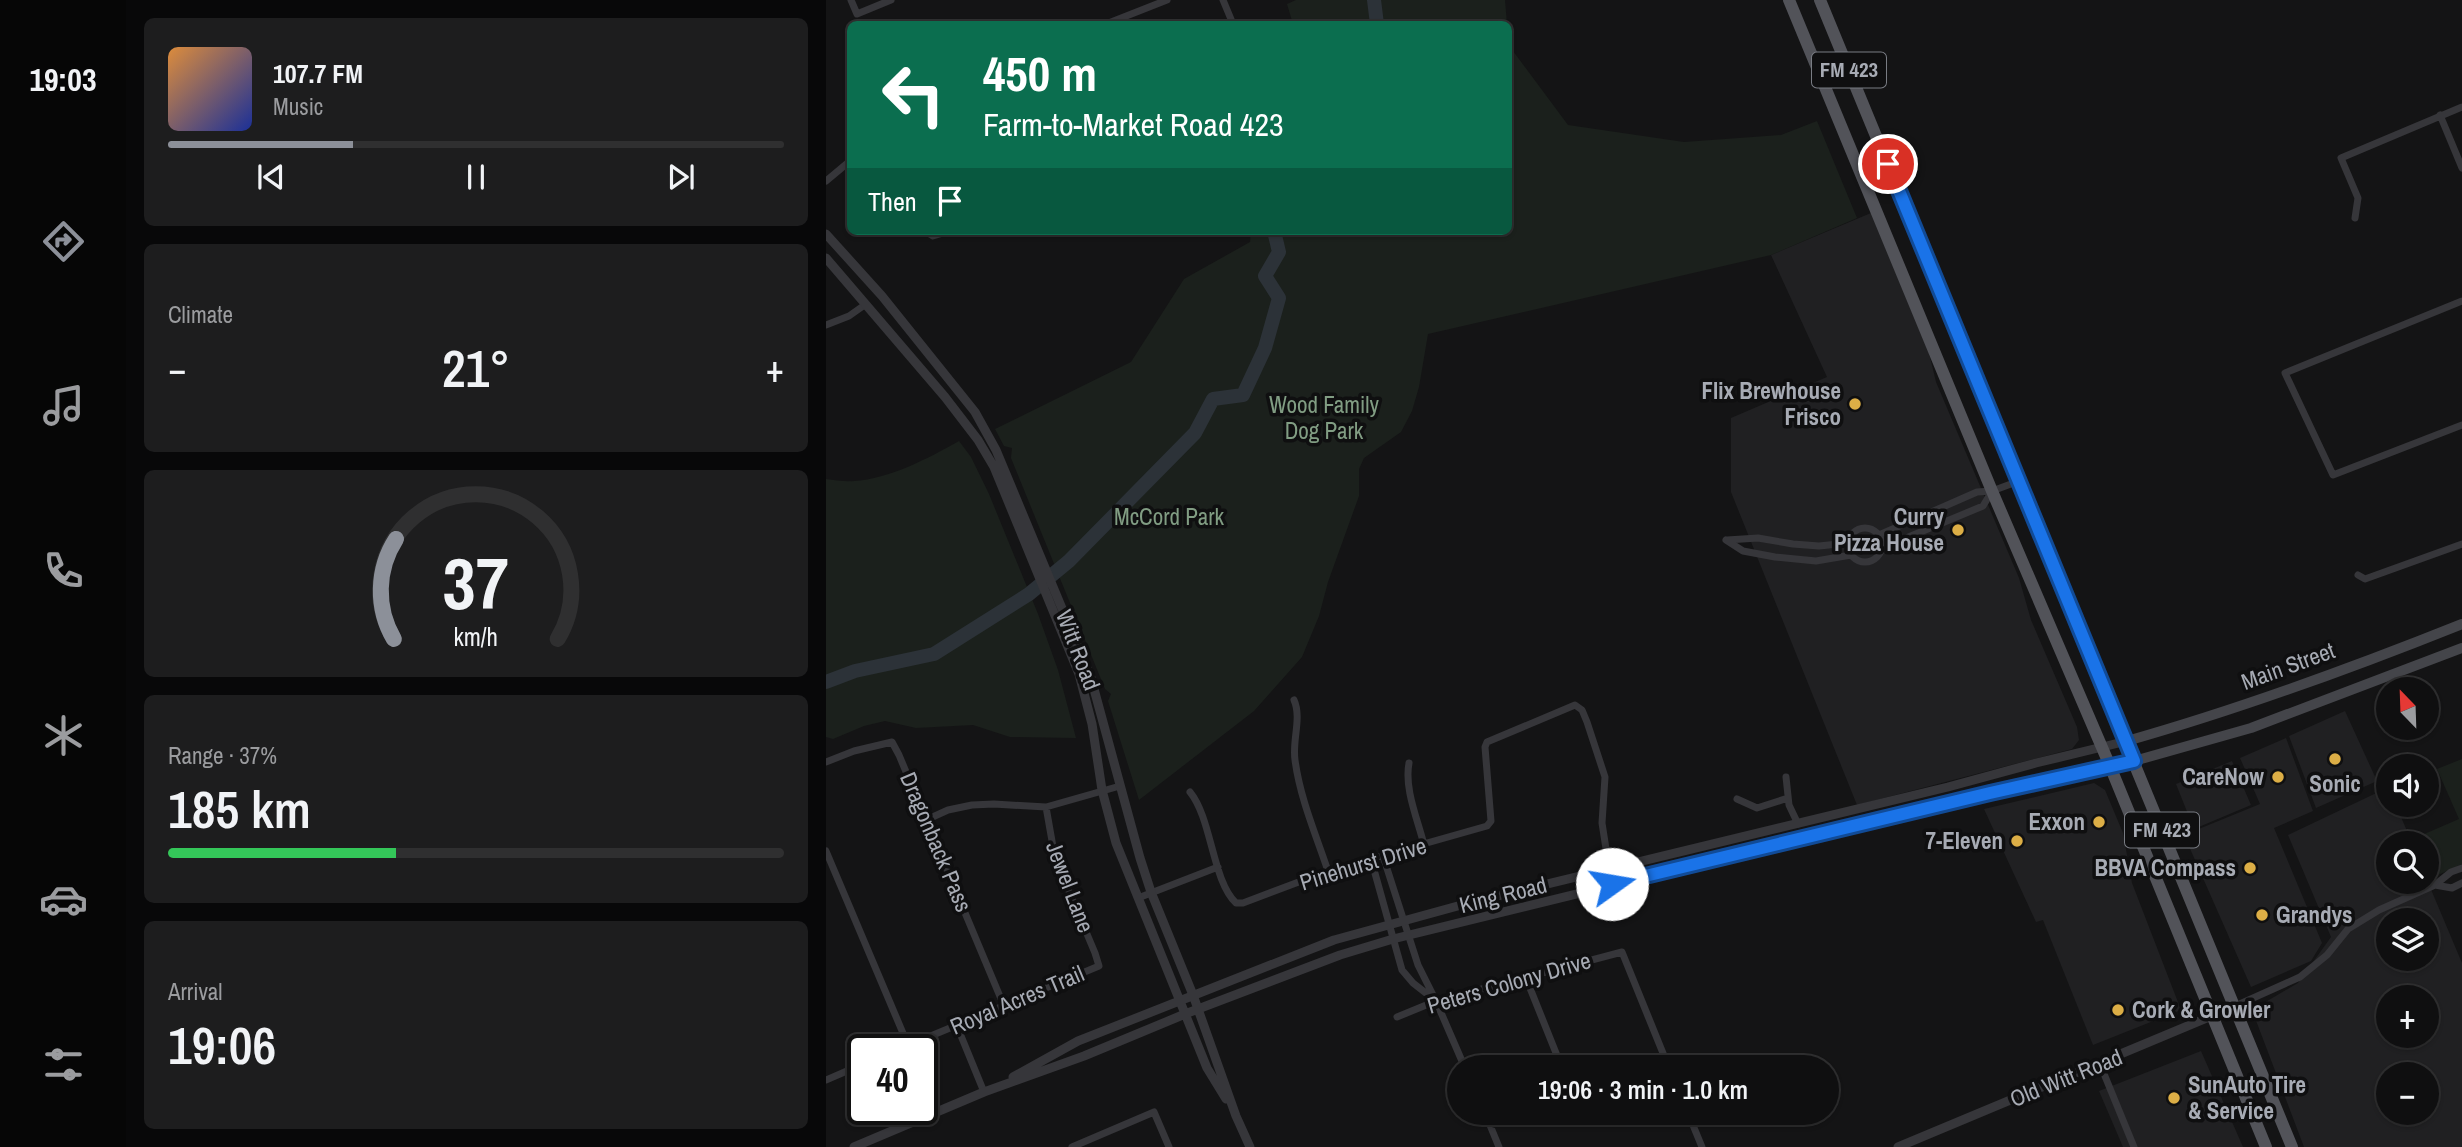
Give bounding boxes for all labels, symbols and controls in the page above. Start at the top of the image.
text: 450 m [983,40,1097,106]
icon: left [868,49,959,140]
road number: FM 423 [1812,52,1886,88]
text: 107.7 FM [273,56,363,91]
text: 19:03 [29,58,97,101]
text: Music [273,91,323,122]
text: Farm-to-Market Road 423 [983,103,1284,146]
pin [1858,134,1918,194]
icon: arrive [1869,145,1907,183]
icon: previous [252,158,290,196]
icon: pause [457,158,495,196]
icon: next [662,158,700,196]
icon: arrive [931,182,969,220]
text: Then [868,184,917,219]
icon: directions [39,217,88,266]
text: Climate [168,299,233,330]
text: 21° [442,333,510,403]
text: − [168,343,186,394]
text: + [766,343,784,394]
place label: Flix Brewhouse Frisco [1702,375,1841,432]
icon: music [39,381,88,430]
park label: Wood Family Dog Park [1269,389,1379,446]
marker: Flix Brewhouse Frisco [1847,396,1863,412]
park label: McCord Park [1114,501,1225,532]
place label: Curry Pizza House [1834,501,1945,558]
marker: Curry Pizza House [1950,522,1966,538]
text: 37 [443,535,509,633]
icon: phone [39,546,88,595]
street label: Witt Road [1049,605,1108,695]
text: km/h [454,620,498,654]
street label: Main Street [2237,634,2339,697]
north arrow [2376,677,2440,740]
map controls [2376,677,2439,1125]
icon: climate [39,711,88,760]
text: Range · 37% [168,740,277,771]
marker: Sonic [2327,751,2343,767]
button: sound [2376,754,2439,817]
place label: CareNow [2182,761,2264,792]
street label: Dragonback Pass [893,767,980,916]
place label: Sonic [2309,768,2361,799]
marker: CareNow [2270,769,2286,785]
text: 185 km [168,774,311,844]
place label: Exxon [2028,806,2085,837]
road number: FM 423 [2125,812,2199,848]
marker: Exxon [2091,814,2107,830]
place label: 7-Eleven [1925,825,2003,856]
street label: Pinehurst Drive [1296,830,1430,897]
button: search [2376,831,2439,894]
marker: 7-Eleven [2009,833,2025,849]
street label: Jewel Lane [1039,837,1102,937]
position arrow [1575,847,1649,921]
place label: BBVA Compass [2095,852,2236,883]
marker: BBVA Compass [2242,860,2258,876]
street label: King Road [1456,869,1550,920]
icon: car [39,875,88,924]
place label: Grandys [2276,899,2353,930]
marker: Grandys [2254,907,2270,923]
button: layers [2376,908,2439,971]
street label: Peters Colony Drive [1423,944,1594,1021]
street label: Royal Acres Trail [945,957,1088,1042]
text: Arrival [168,976,223,1007]
button: + [2376,985,2439,1048]
place label: Cork & Growler [2132,994,2271,1025]
marker: Cork & Growler [2110,1002,2126,1018]
text: 19:06 [168,1010,276,1080]
speed limit sign: 40 [847,1034,938,1125]
icon: filters [39,1040,88,1089]
street label: Old Witt Road [2005,1041,2127,1114]
button: − [2376,1062,2439,1125]
place label: SunAuto Tire & Service [2188,1069,2306,1126]
text: 19:06 · 3 min · 1.0 km [1538,1072,1748,1107]
marker: SunAuto Tire & Service [2166,1090,2182,1106]

